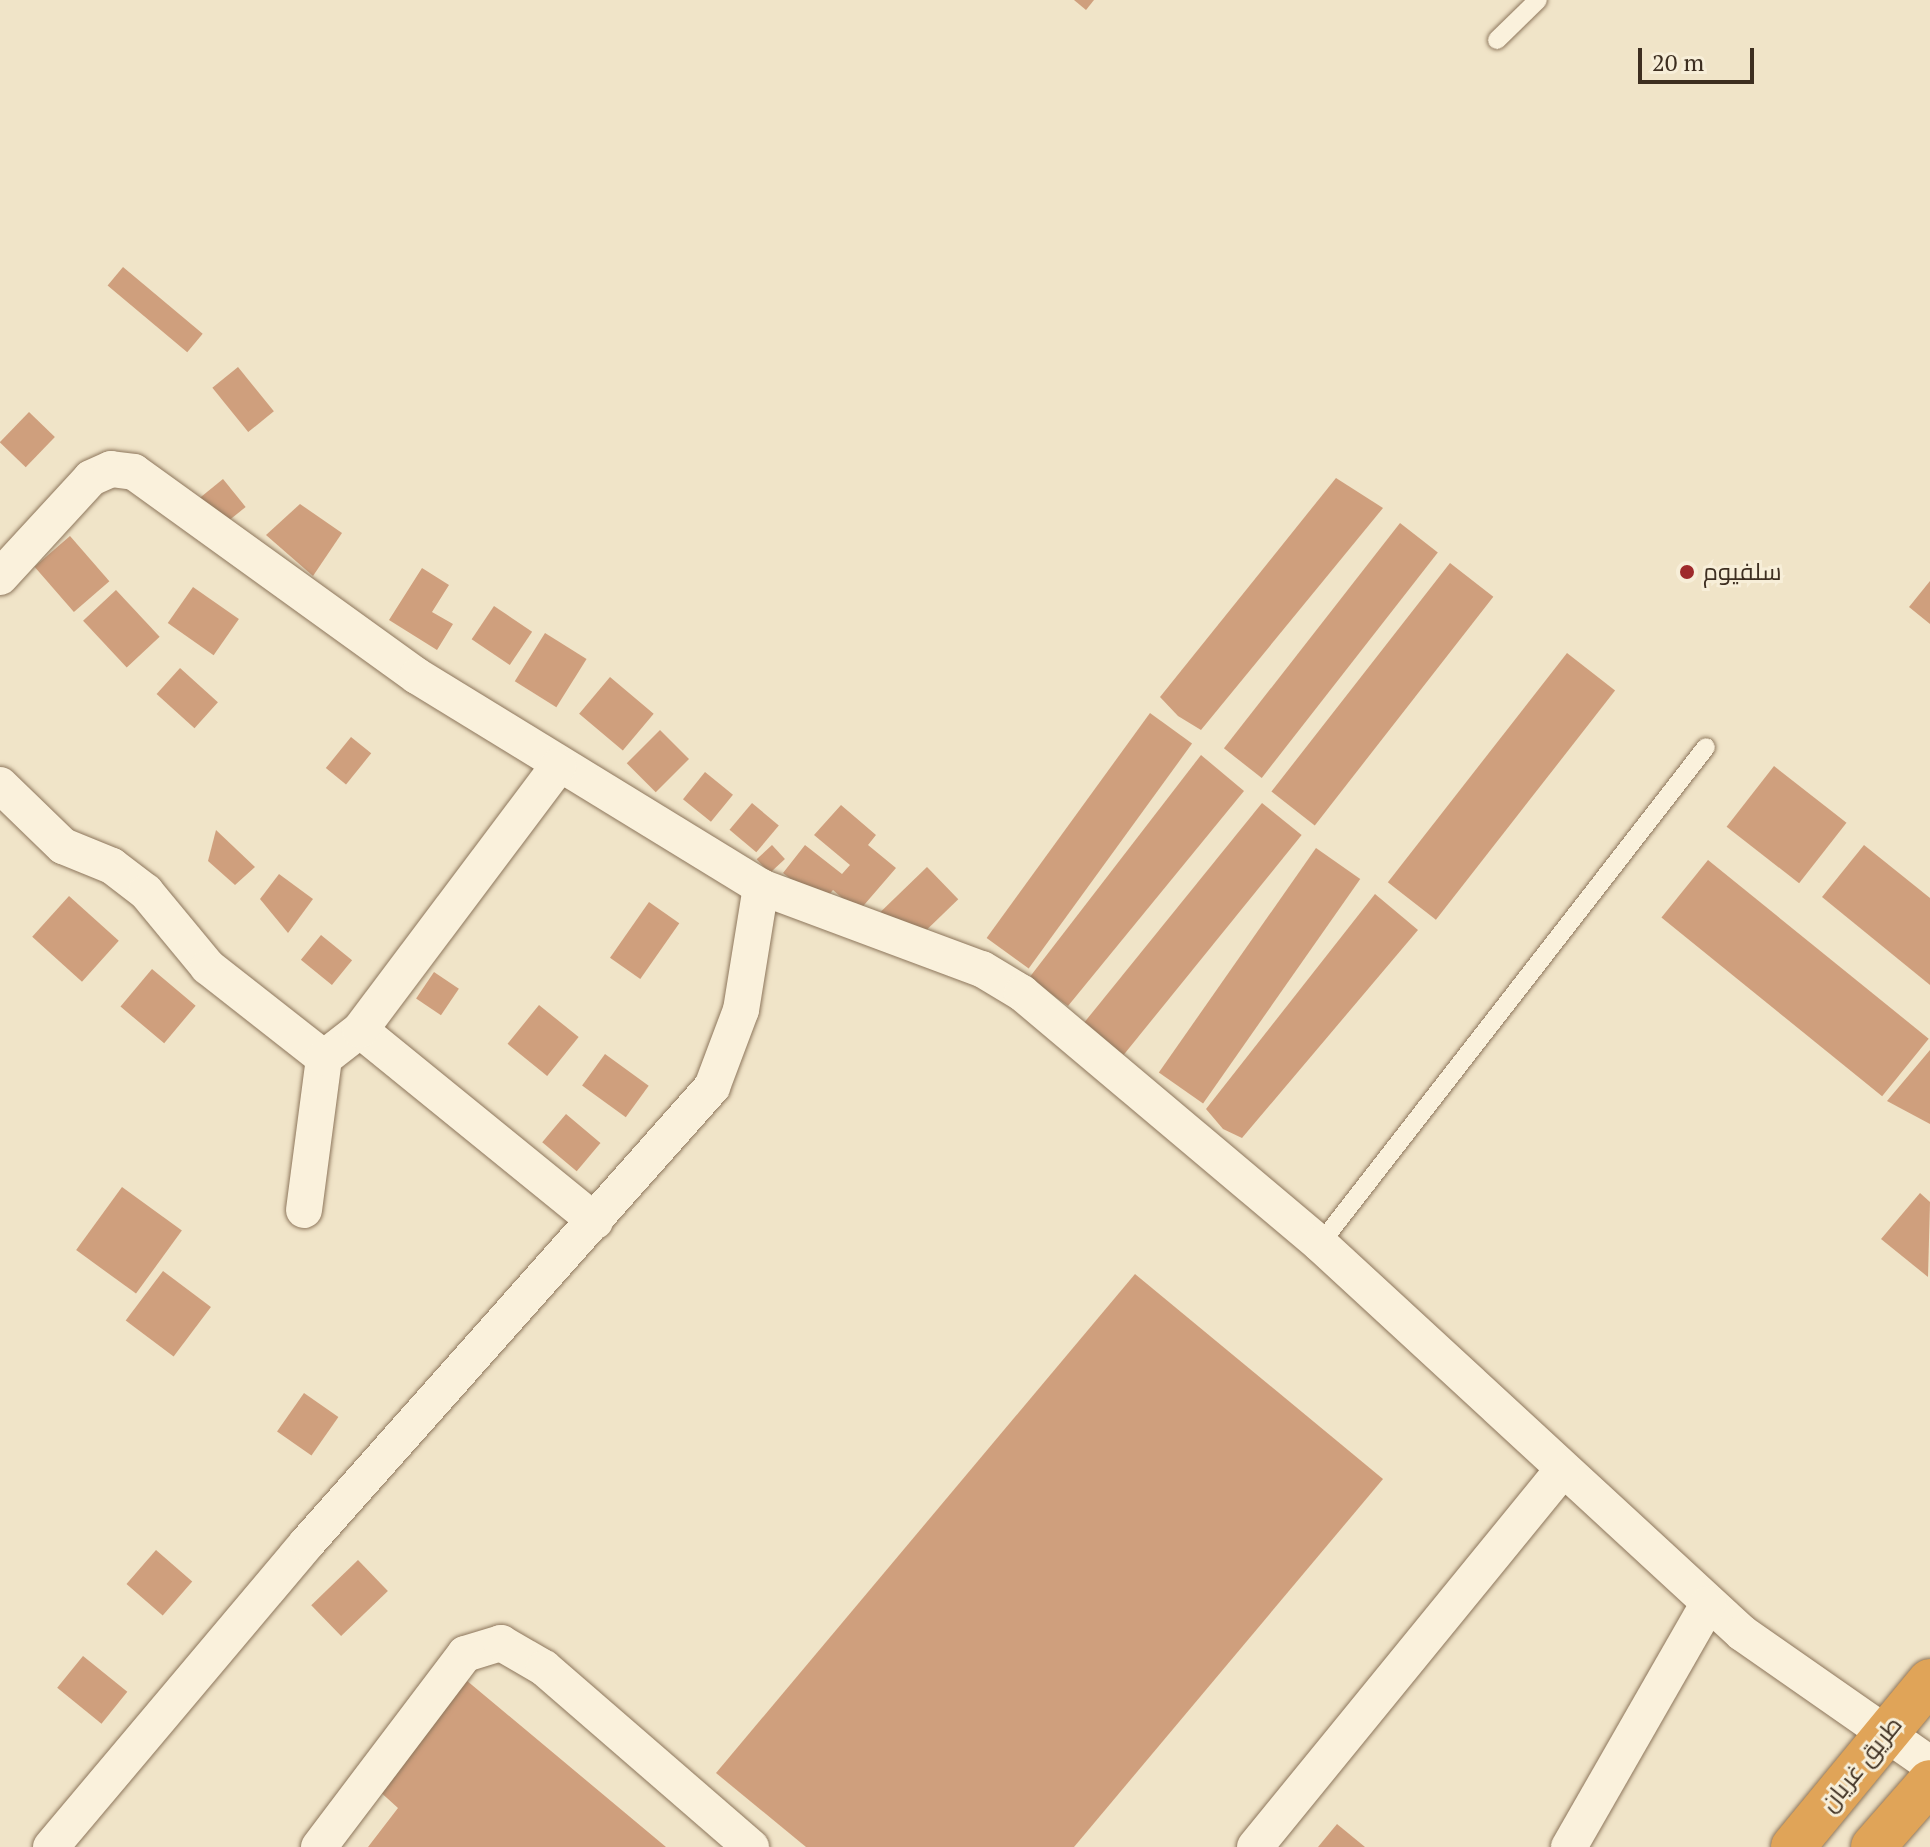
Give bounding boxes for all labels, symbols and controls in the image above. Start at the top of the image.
scale bar [1642,32,1758,82]
text: 20 m [1652,46,1704,78]
place label: سلفيوم [1703,558,1782,586]
marker: سلفيوم [1678,563,1696,581]
street label: طريق غريان [1814,1711,1908,1817]

